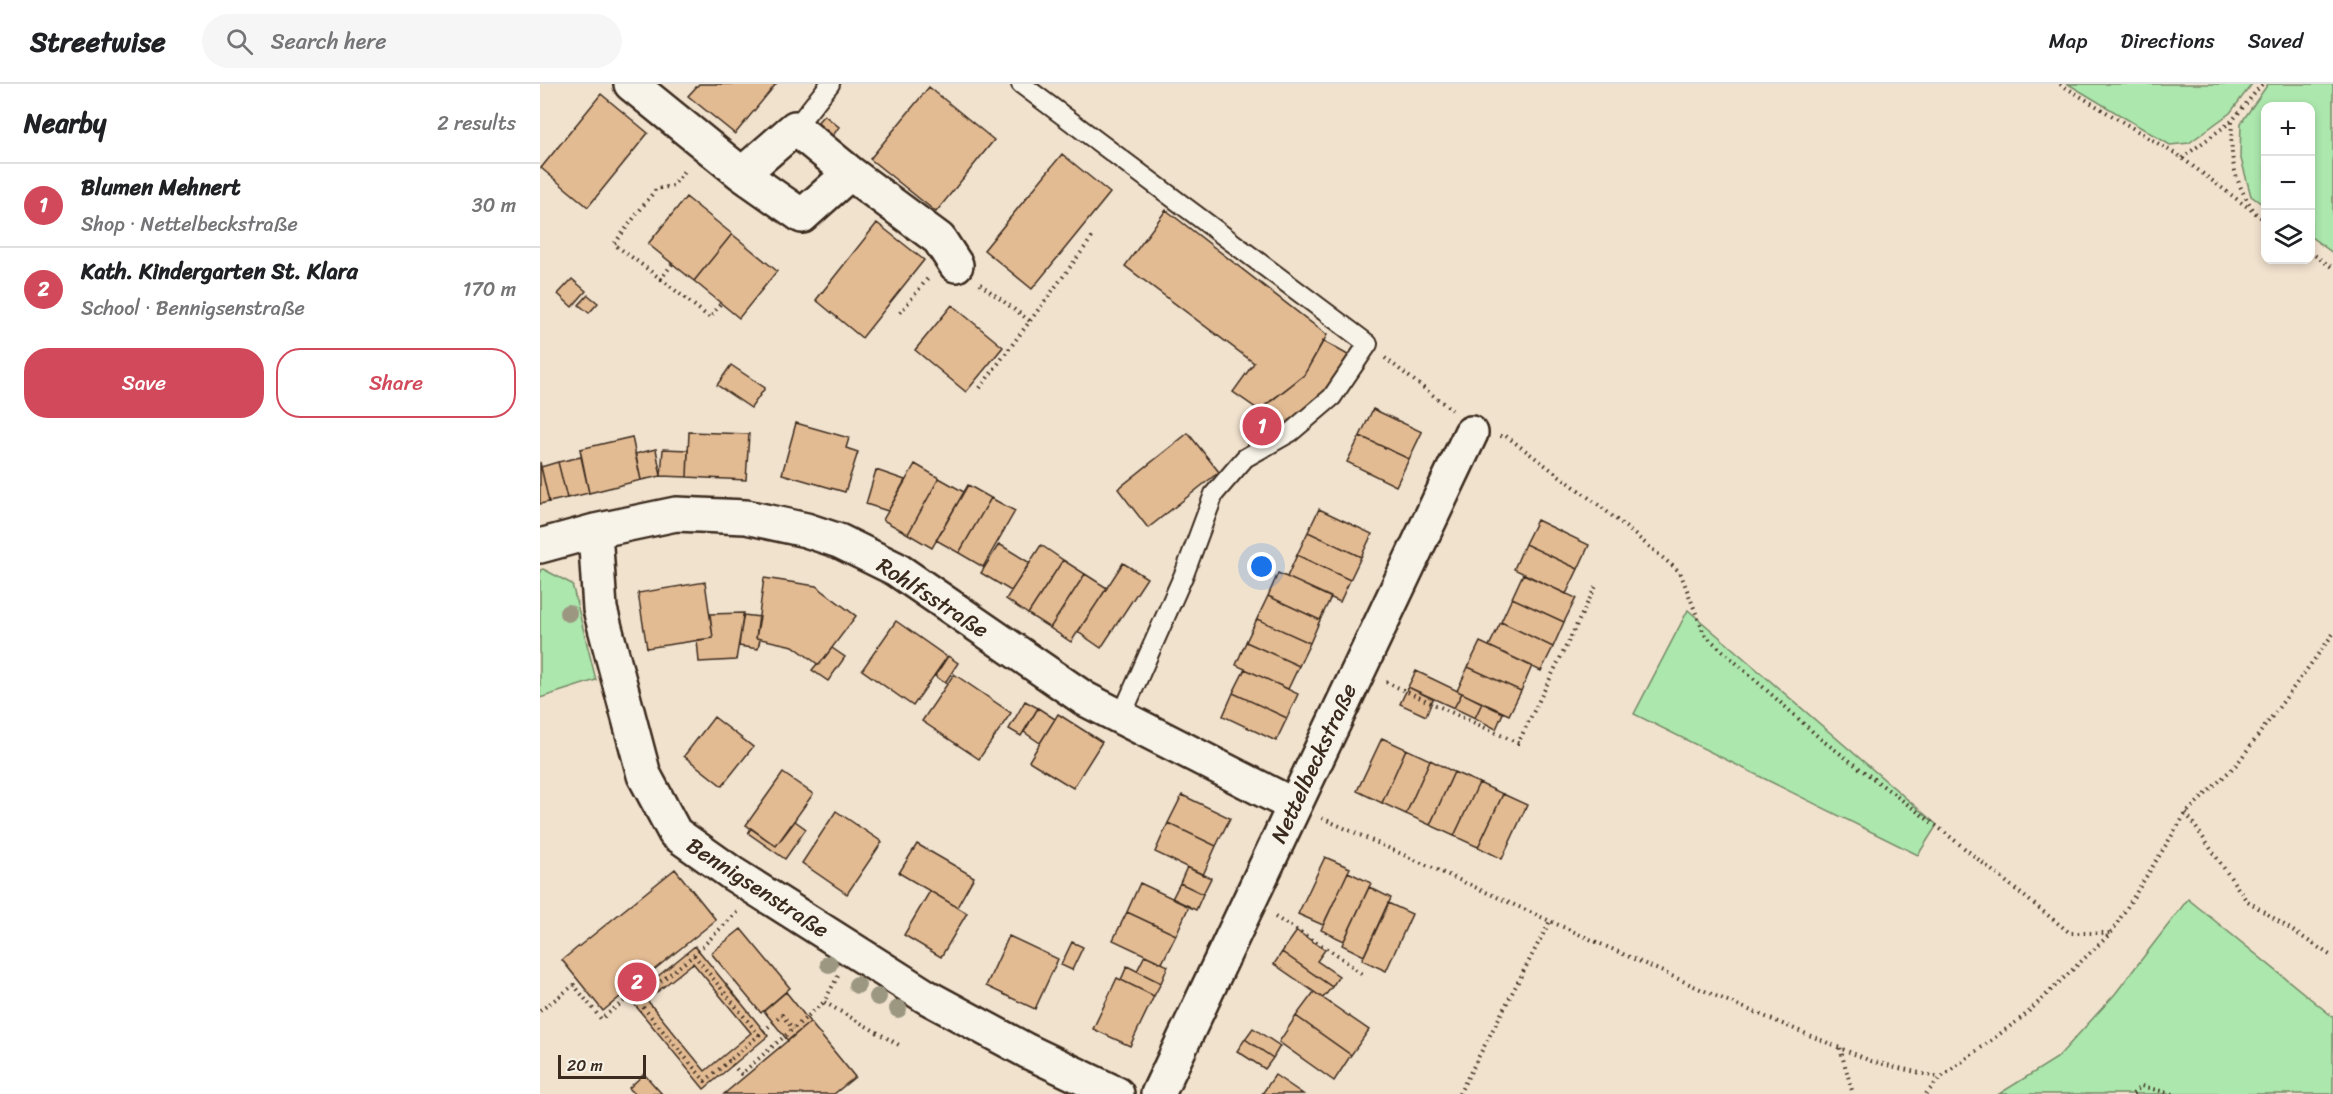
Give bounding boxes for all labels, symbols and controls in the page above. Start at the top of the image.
search box [202,14,622,68]
text: Streetwise [30,17,166,66]
text: Search here [271,22,387,61]
text: Map [2049,22,2087,60]
text: Directions [2120,22,2215,60]
text: Saved [2248,22,2303,60]
icon: search [223,25,256,58]
text: Nearby [24,100,106,146]
map controls [2261,102,2315,264]
button: + [2261,102,2315,156]
text: 2 results [437,106,516,141]
button: − [2261,156,2315,210]
text: Blumen Mehnert [81,168,241,207]
text: 1 [39,188,48,223]
text: 30 m [472,188,516,223]
text: Shop · Nettelbeckstraße [81,207,298,242]
button: layers [2261,210,2315,264]
text: Kath. Kindergarten St. Klara [81,252,358,291]
text: 2 [38,272,49,307]
text: 170 m [463,272,516,307]
text: School · Bennigsenstraße [81,291,305,326]
button: Save [24,348,264,418]
button: Share [276,348,516,418]
pin: 1 [1242,404,1282,448]
street label: Rohlfsstraße [869,546,997,649]
your location [1247,552,1276,581]
street label: Nettelbeckstraße [1259,677,1368,850]
street label: Bennigsenstraße [678,826,837,948]
pin: 2 [618,960,656,1004]
text: 20 m [567,1051,603,1080]
scale bar [558,1052,646,1080]

